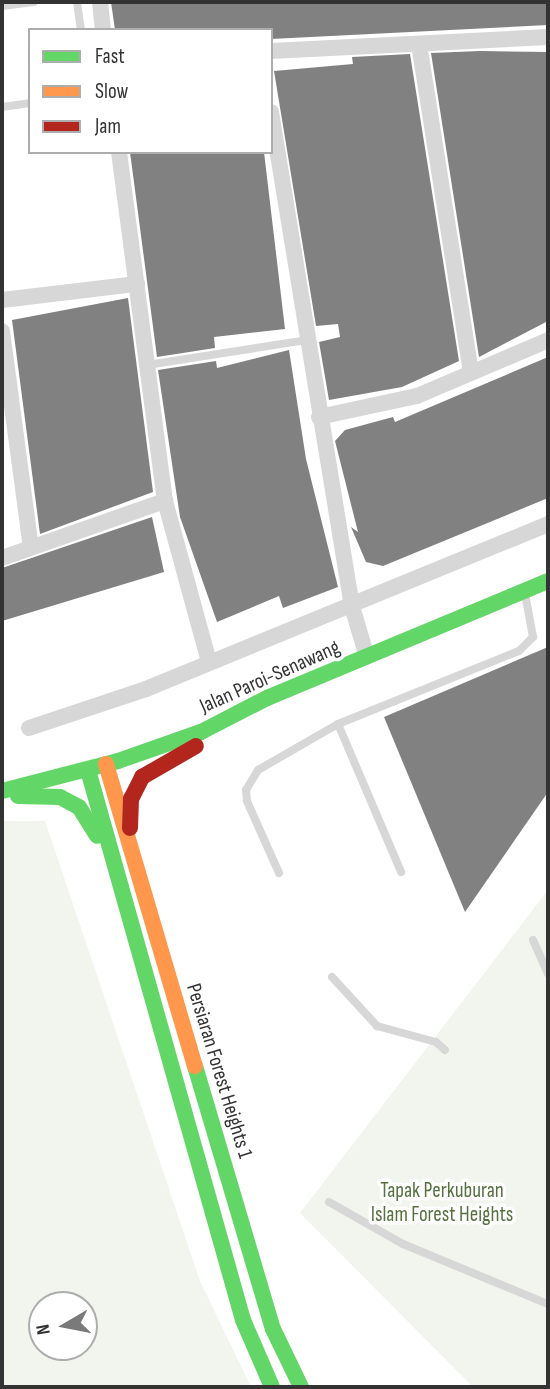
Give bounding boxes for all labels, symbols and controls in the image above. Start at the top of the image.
legend [28,28,273,154]
text: Fast [95,44,125,69]
text: Slow [95,79,128,104]
text: Jam [95,114,121,139]
street label: Jalan Paroi-Senawang [196,635,344,719]
street label: Persiaran Forest Heights 1 [180,981,258,1161]
park label: Tapak Perkuburan Islam Forest Heights [371,1178,513,1228]
north arrow [28,1291,98,1361]
text: N [32,1322,56,1336]

